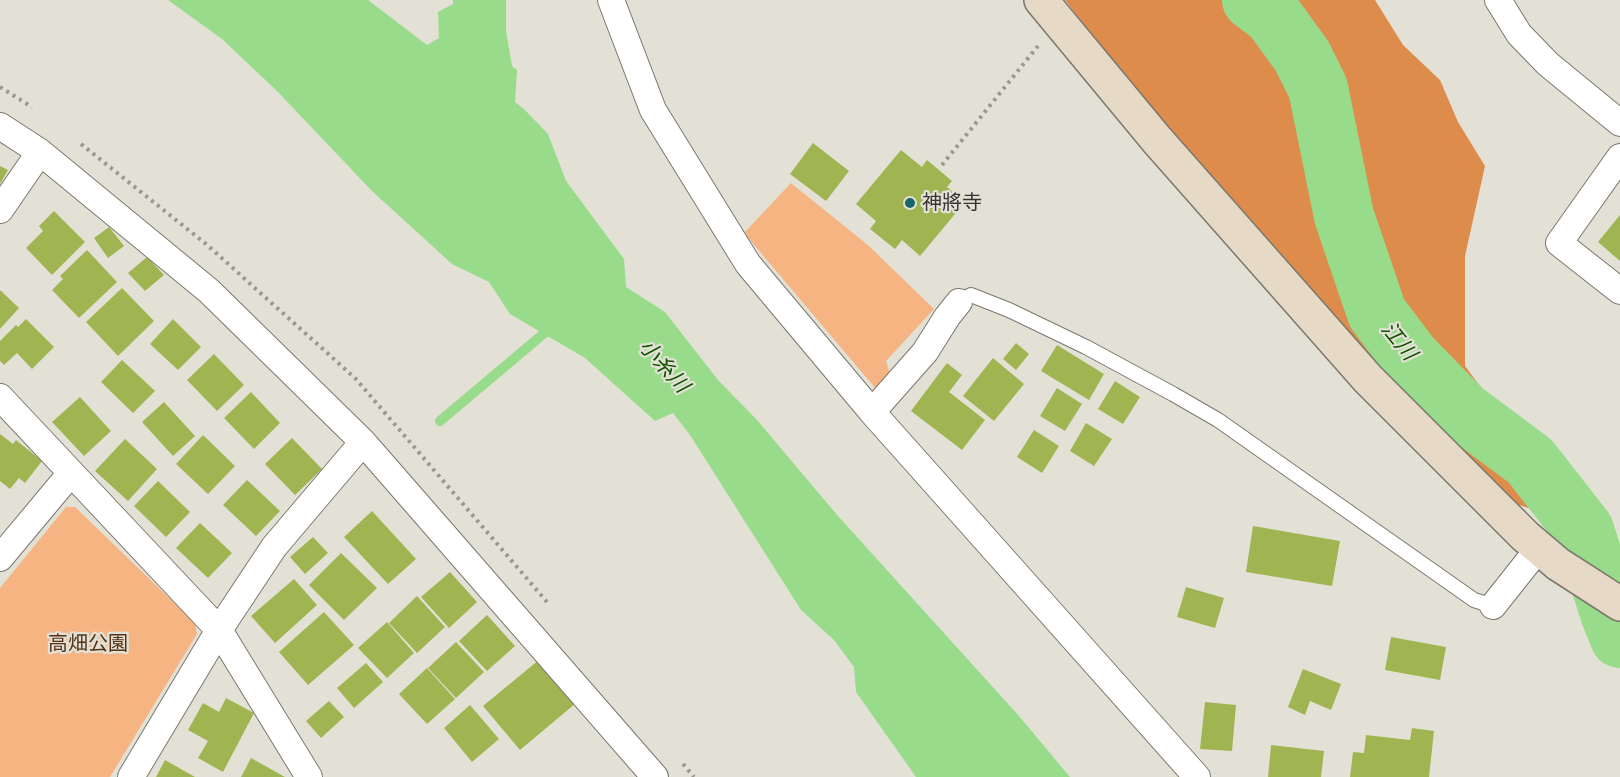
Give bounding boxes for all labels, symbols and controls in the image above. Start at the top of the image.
place label: 神將寺 [922,191,982,215]
marker: 神將寺 [903,196,917,210]
water label: 江川 [1376,317,1422,365]
water label: 小糸川 [634,334,694,398]
park label: 高畑公園 [48,632,128,656]

